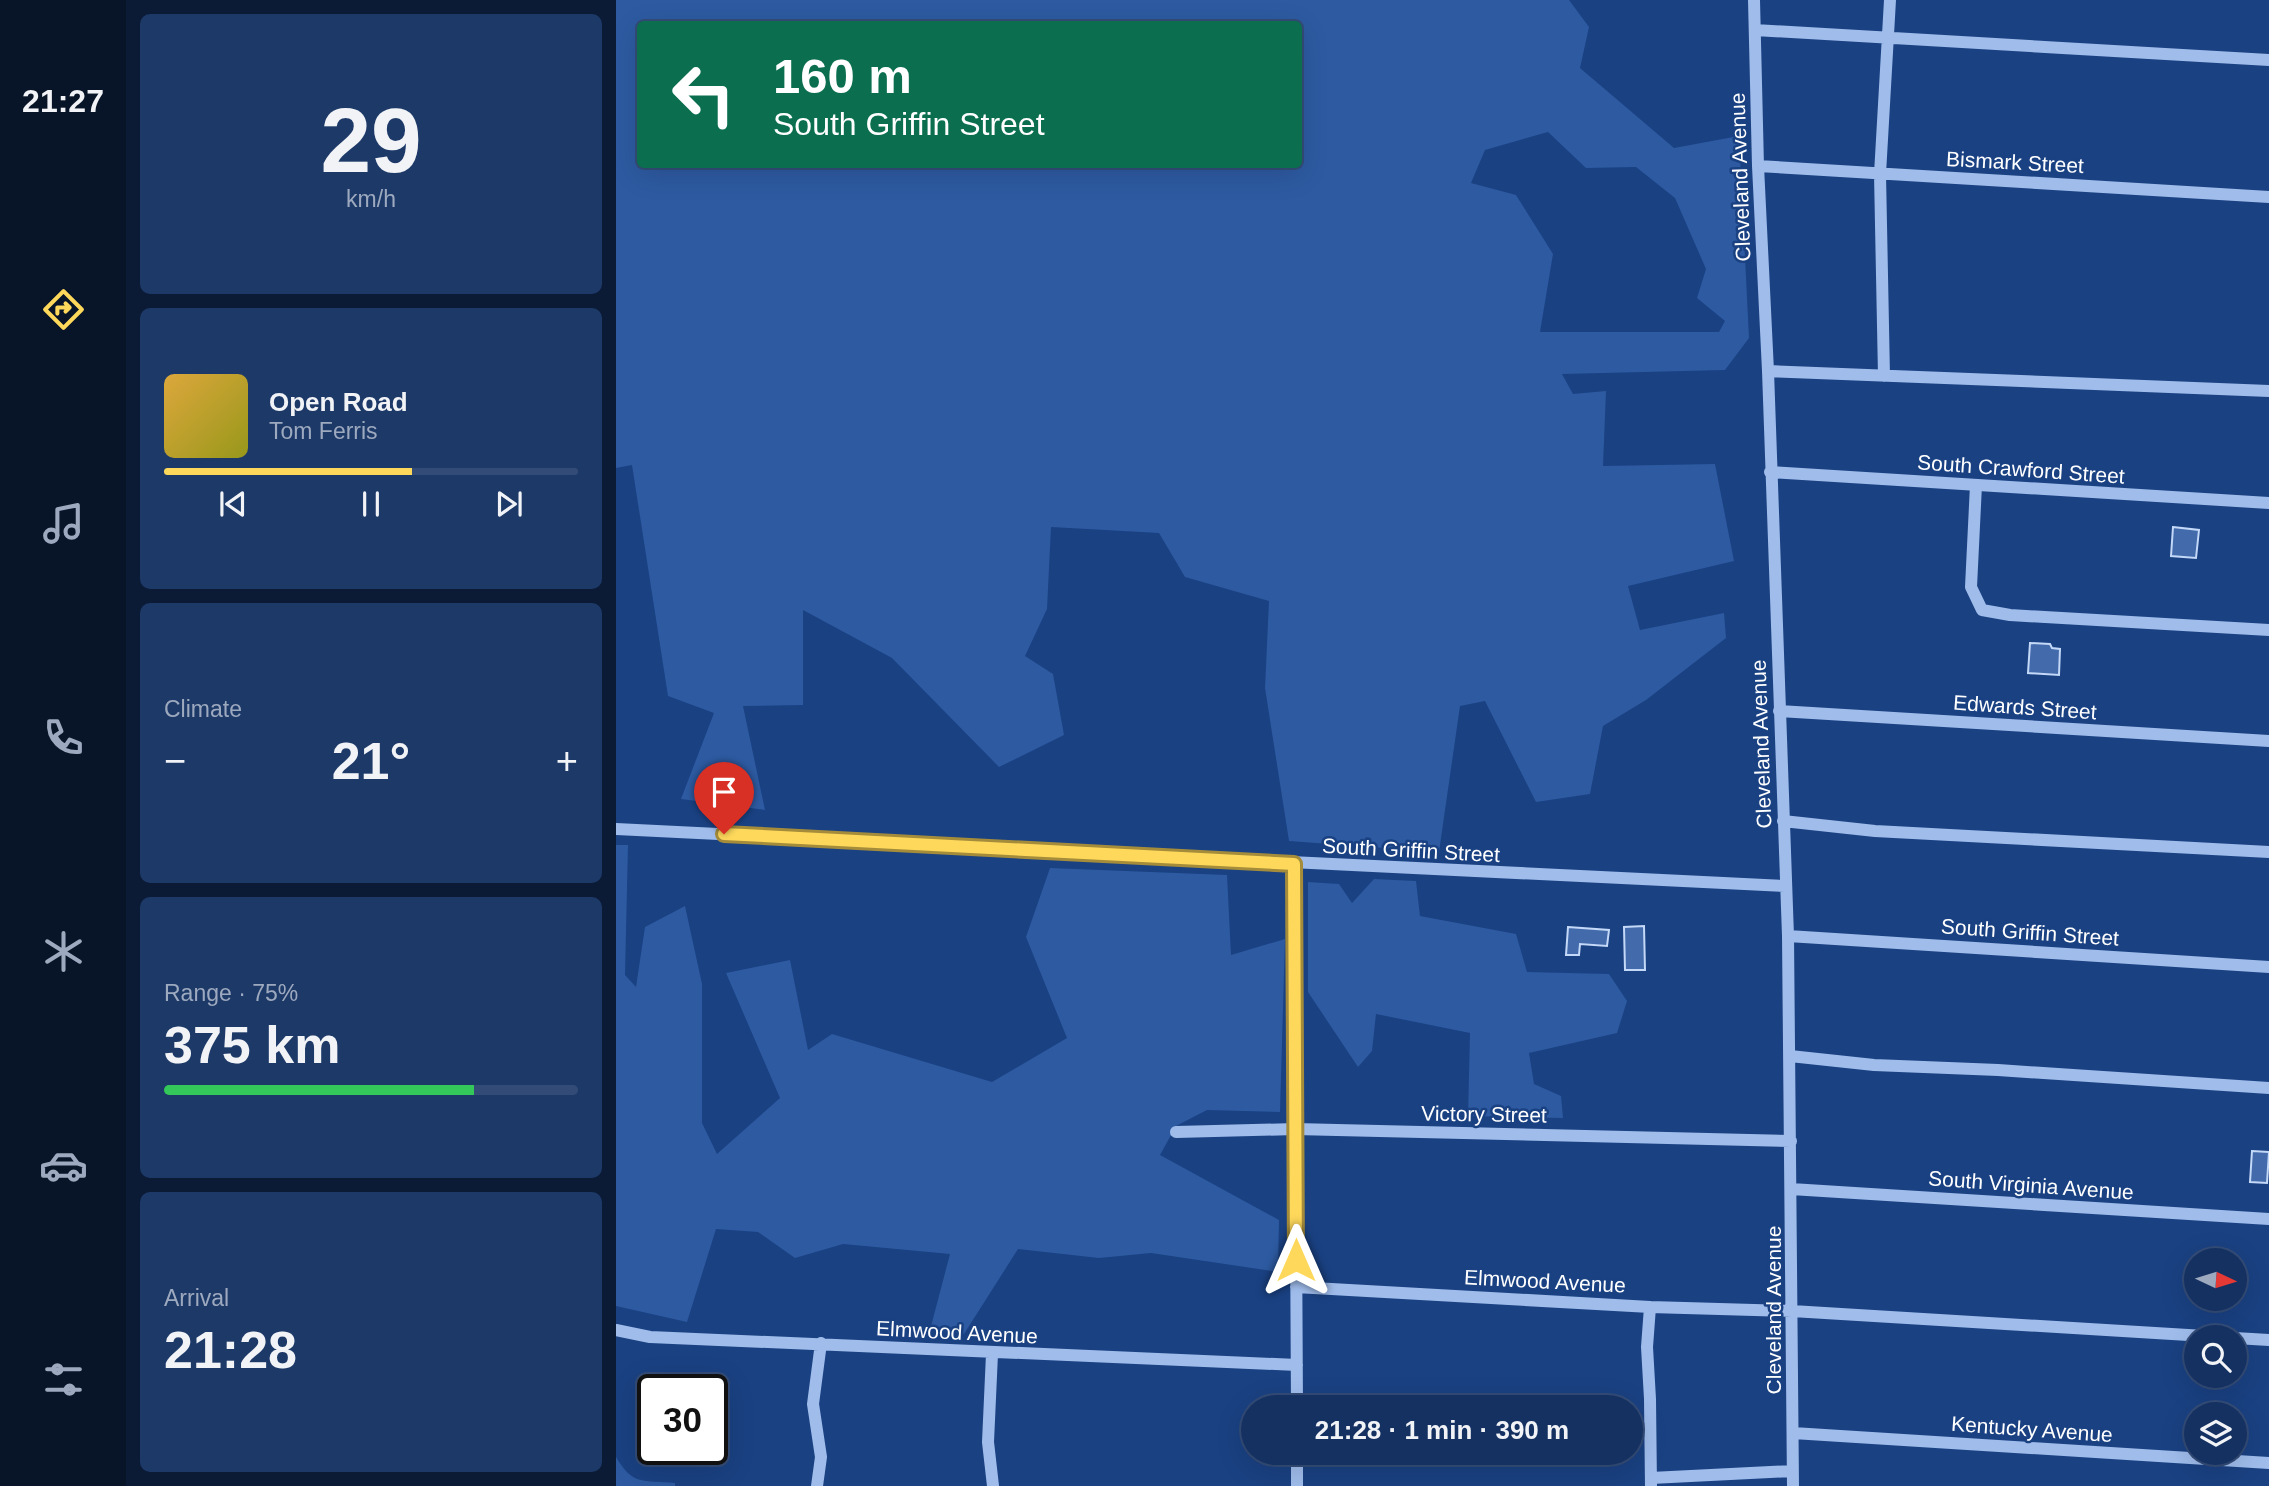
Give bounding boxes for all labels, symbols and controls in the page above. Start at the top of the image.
icon: left [658,49,749,140]
text: 160 m [773,49,912,103]
text: 21:27 [22,83,104,119]
text: 29 [320,90,422,191]
street label: Cleveland Avenue [1726,92,1754,262]
text: South Griffin Street [773,106,1045,142]
street label: Bismark Street [1946,147,2085,177]
text: km/h [346,186,396,212]
icon: directions [39,285,88,334]
text: Open Road [269,387,408,417]
text: Tom Ferris [269,418,378,444]
street label: South Crawford Street [1917,450,2126,488]
icon: previous [214,485,252,523]
icon: pause [352,485,390,523]
icon: next [490,485,528,523]
icon: music [39,499,88,548]
street label: Cleveland Avenue [1747,659,1775,829]
street label: Edwards Street [1953,691,2098,723]
text: Climate [164,696,242,722]
icon: phone [39,713,88,762]
text: 21° [332,732,410,790]
text: − [164,740,186,782]
text: + [556,740,578,782]
pin [694,762,754,834]
icon: arrive [705,773,743,811]
street label: South Griffin Street [1321,834,1501,866]
street label: South Griffin Street [1940,914,2120,950]
icon: climate [39,927,88,976]
text: Range · 75% [164,980,298,1006]
text: 375 km [164,1016,340,1074]
street label: Victory Street [1421,1101,1547,1127]
icon: car [39,1141,88,1190]
street label: South Virginia Avenue [1928,1166,2134,1204]
position arrow [1259,1223,1333,1297]
street label: Cleveland Avenue [1762,1226,1785,1394]
north arrow [2184,1248,2247,1311]
map controls [2184,1248,2247,1465]
street label: Elmwood Avenue [1464,1265,1626,1297]
text: Arrival [164,1285,229,1311]
street label: Elmwood Avenue [876,1316,1038,1348]
text: 21:28 [164,1321,297,1379]
button: search [2184,1325,2247,1388]
icon: filters [39,1355,88,1404]
speed limit sign: 30 [637,1374,728,1465]
button: layers [2184,1402,2247,1465]
street label: Kentucky Avenue [1950,1412,2114,1446]
text: 21:28 · 1 min · 390 m [1315,1415,1569,1445]

